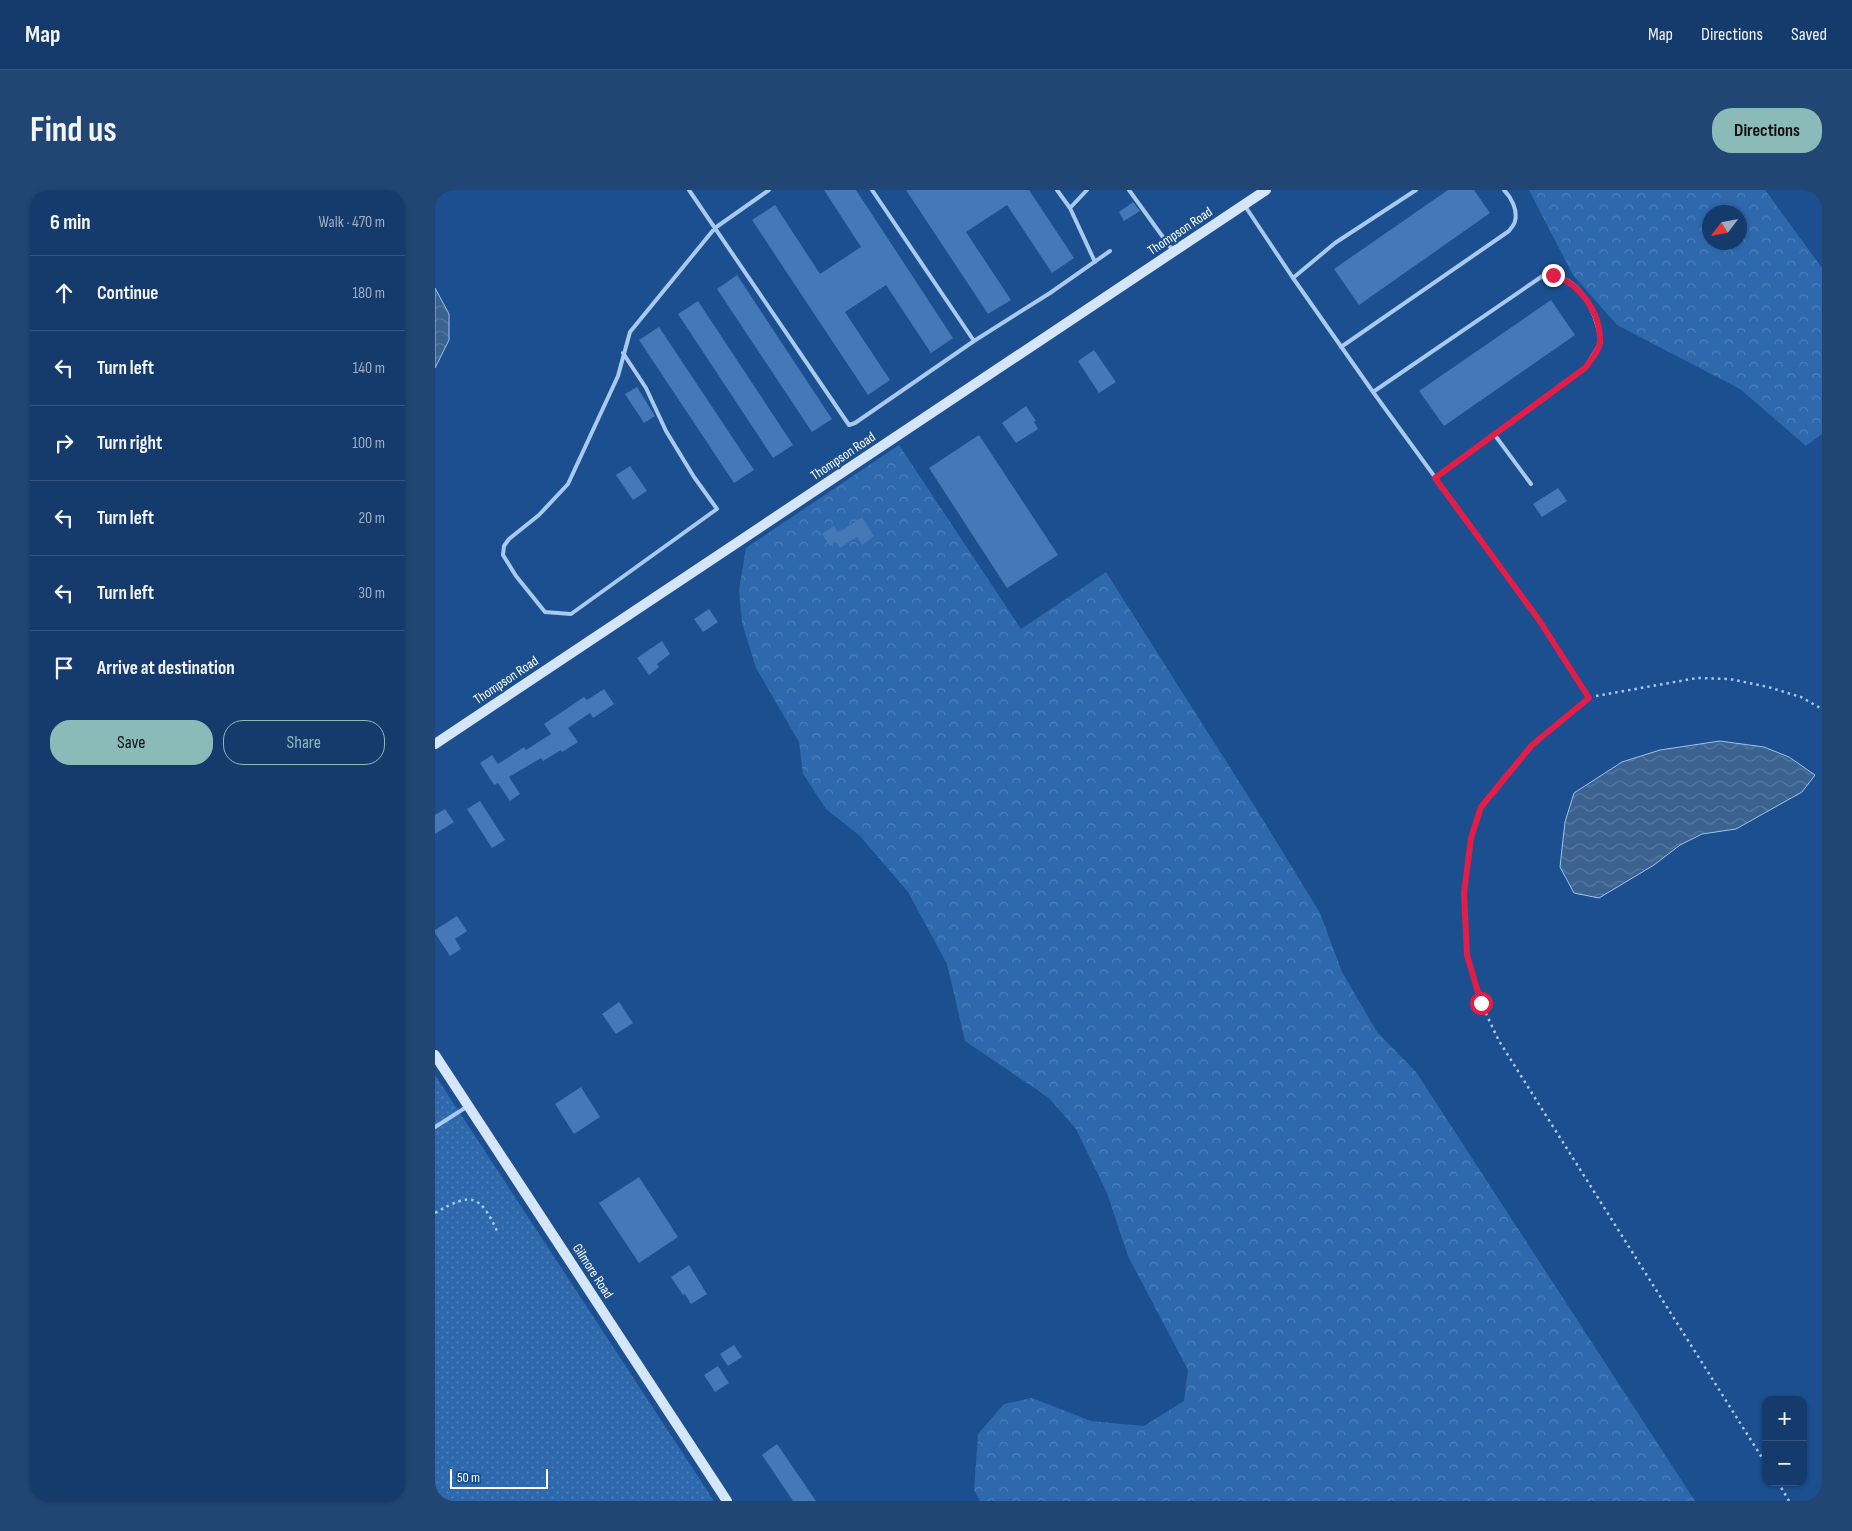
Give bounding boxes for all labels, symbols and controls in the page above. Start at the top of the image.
text: Map [25,20,60,49]
text: Map [1648,24,1673,45]
text: Directions [1701,24,1763,45]
text: Saved [1791,24,1827,45]
button: Directions [1712,108,1822,153]
text: Find us [30,109,117,152]
street label: Thompson Road [1144,203,1216,259]
north arrow [1702,205,1747,250]
text: 6 min [50,210,91,235]
text: Walk · 470 m [319,213,385,232]
route end [1542,264,1565,287]
icon: ahead [50,279,78,307]
text: Continue [97,282,158,305]
text: 180 m [352,284,385,303]
icon: left [50,354,78,382]
text: Turn left [97,357,154,380]
text: 140 m [353,359,385,378]
street label: Thompson Road [807,428,879,484]
icon: right [50,429,78,457]
text: Turn right [97,432,162,455]
text: 100 m [352,434,385,453]
icon: left [50,504,78,532]
text: Turn left [97,507,154,530]
text: 20 m [358,509,385,528]
icon: left [50,579,78,607]
text: Turn left [97,582,154,605]
text: 30 m [358,584,385,603]
street label: Thompson Road [470,652,542,708]
icon: arrive [50,654,78,682]
text: Arrive at destination [97,657,235,680]
button: Save [50,720,213,765]
button: Share [223,720,385,765]
route start [1470,992,1493,1015]
street label: Gilmore Road [569,1240,617,1302]
map controls [1762,1396,1807,1486]
button: + [1762,1396,1807,1441]
button: − [1762,1441,1807,1486]
scale bar [450,1466,547,1489]
text: 50 m [457,1469,480,1486]

